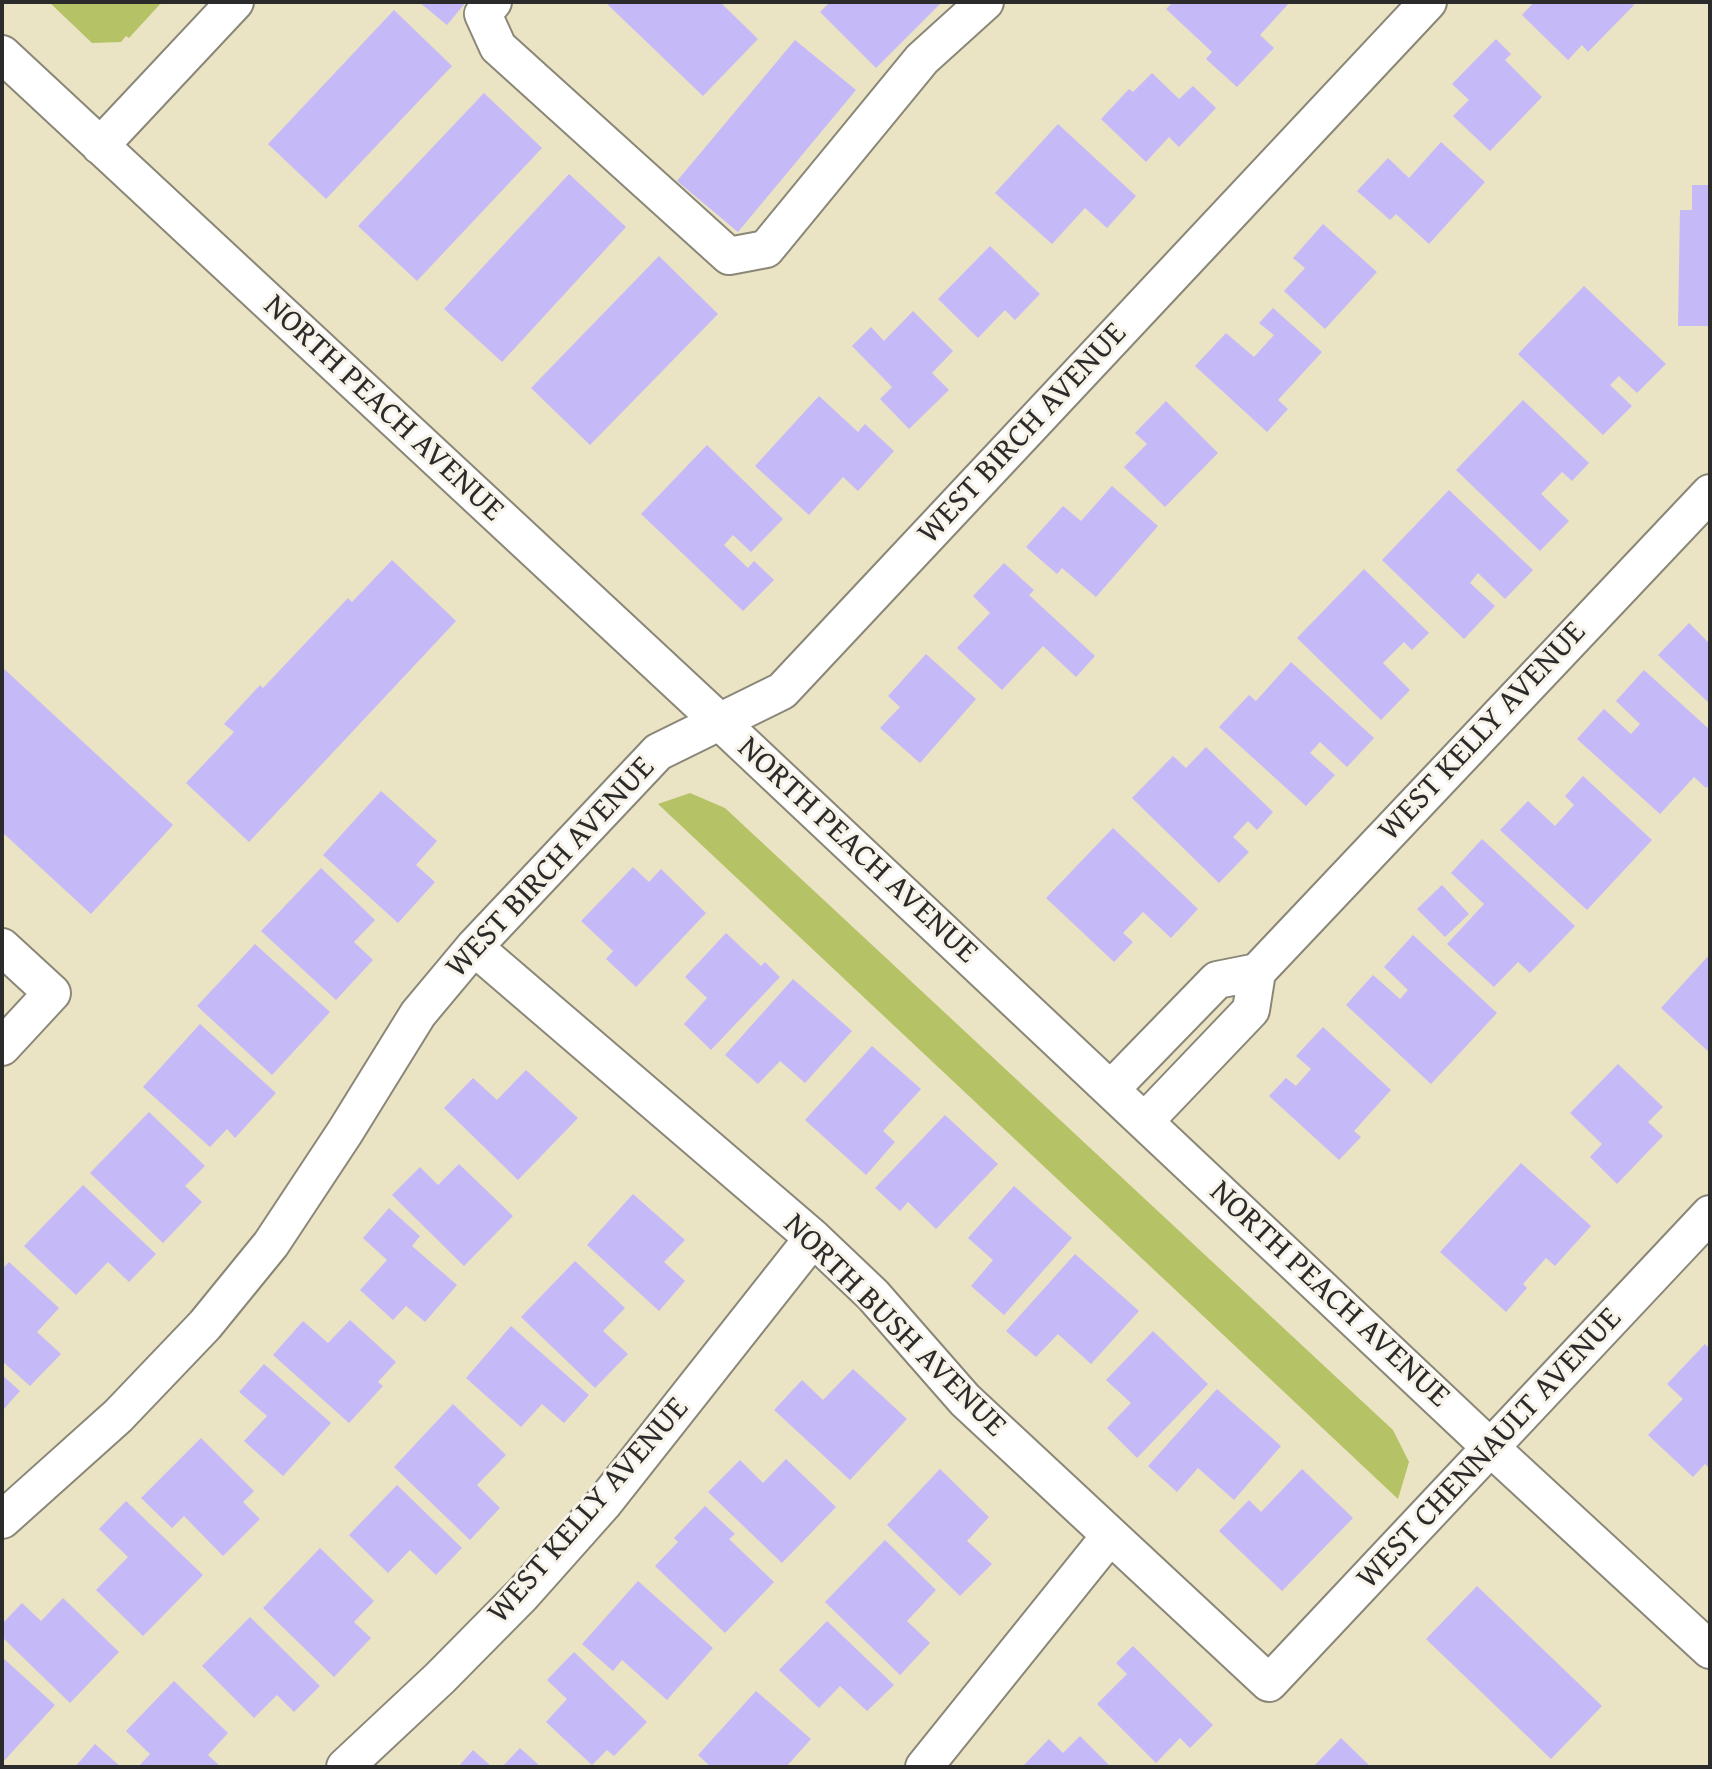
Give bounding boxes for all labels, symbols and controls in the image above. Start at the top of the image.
street label: NORTH PEACH AVENUE [255,288,511,530]
street label: WEST BIRCH AVENUE [911,315,1135,553]
street label: WEST KELLY AVENUE [1371,614,1595,850]
street label: NORTH PEACH AVENUE [729,730,985,972]
street label: WEST BIRCH AVENUE [439,749,663,987]
street label: NORTH PEACH AVENUE [1201,1174,1457,1416]
street label: NORTH BUSH AVENUE [774,1206,1014,1446]
street label: WEST CHENNAULT AVENUE [1350,1300,1630,1598]
street label: WEST KELLY AVENUE [480,1390,698,1632]

